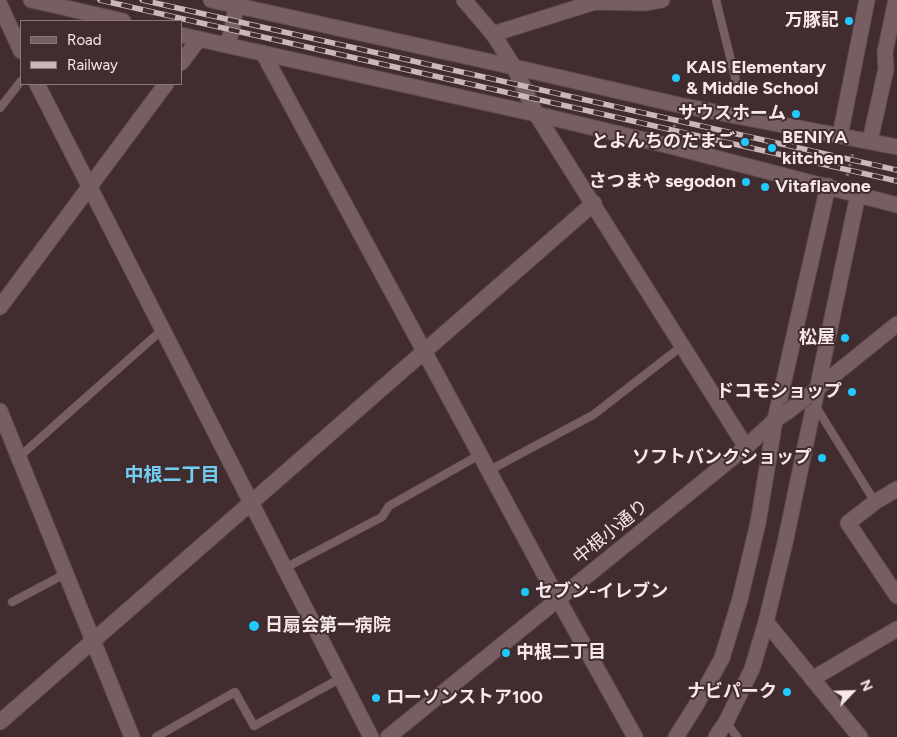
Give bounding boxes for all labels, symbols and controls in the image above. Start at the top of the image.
place label: 万豚記 [785,10,839,32]
marker: 万豚記 [843,15,855,27]
legend [20,20,182,85]
text: Road [67,31,102,49]
text: Railway [67,56,118,74]
place label: KAIS Elementary & Middle School [686,57,826,100]
marker: KAIS Elementary & Middle School [670,72,682,84]
place label: サウスホーム [678,103,786,125]
marker: サウスホーム [790,108,802,120]
place label: BENIYA kitchen [782,127,847,170]
place label: とよんちのたまご [591,131,735,153]
marker: とよんちのたまご [739,136,751,148]
marker: BENIYA kitchen [766,142,778,154]
place label: さつまや segodon [589,171,736,193]
marker: さつまや segodon [740,176,752,188]
place label: Vitaflavone [775,176,871,198]
marker: Vitaflavone [759,181,771,193]
place label: 松屋 [799,327,835,349]
marker: 松屋 [839,332,851,344]
place label: ドコモショップ [716,381,842,403]
marker: ドコモショップ [846,386,858,398]
place label: ソフトバンクショップ [632,447,812,469]
marker: ソフトバンクショップ [816,452,828,464]
district label: 中根二丁目 [125,464,219,486]
street label: 中根小通り [569,495,653,569]
place label: セブン-イレブン [535,581,668,603]
marker: セブン-イレブン [519,586,531,598]
place label: 日扇会第一病院 [265,615,391,637]
marker: 日扇会第一病院 [247,619,261,633]
place label: 中根二丁目 [516,642,606,664]
marker: 中根二丁目 [500,647,512,659]
north arrow [827,667,877,717]
text: N [856,677,876,694]
place label: ナビパーク [687,681,777,703]
marker: ナビパーク [781,686,793,698]
place label: ローソンストア100 [386,687,543,709]
marker: ローソンストア100 [370,692,382,704]

